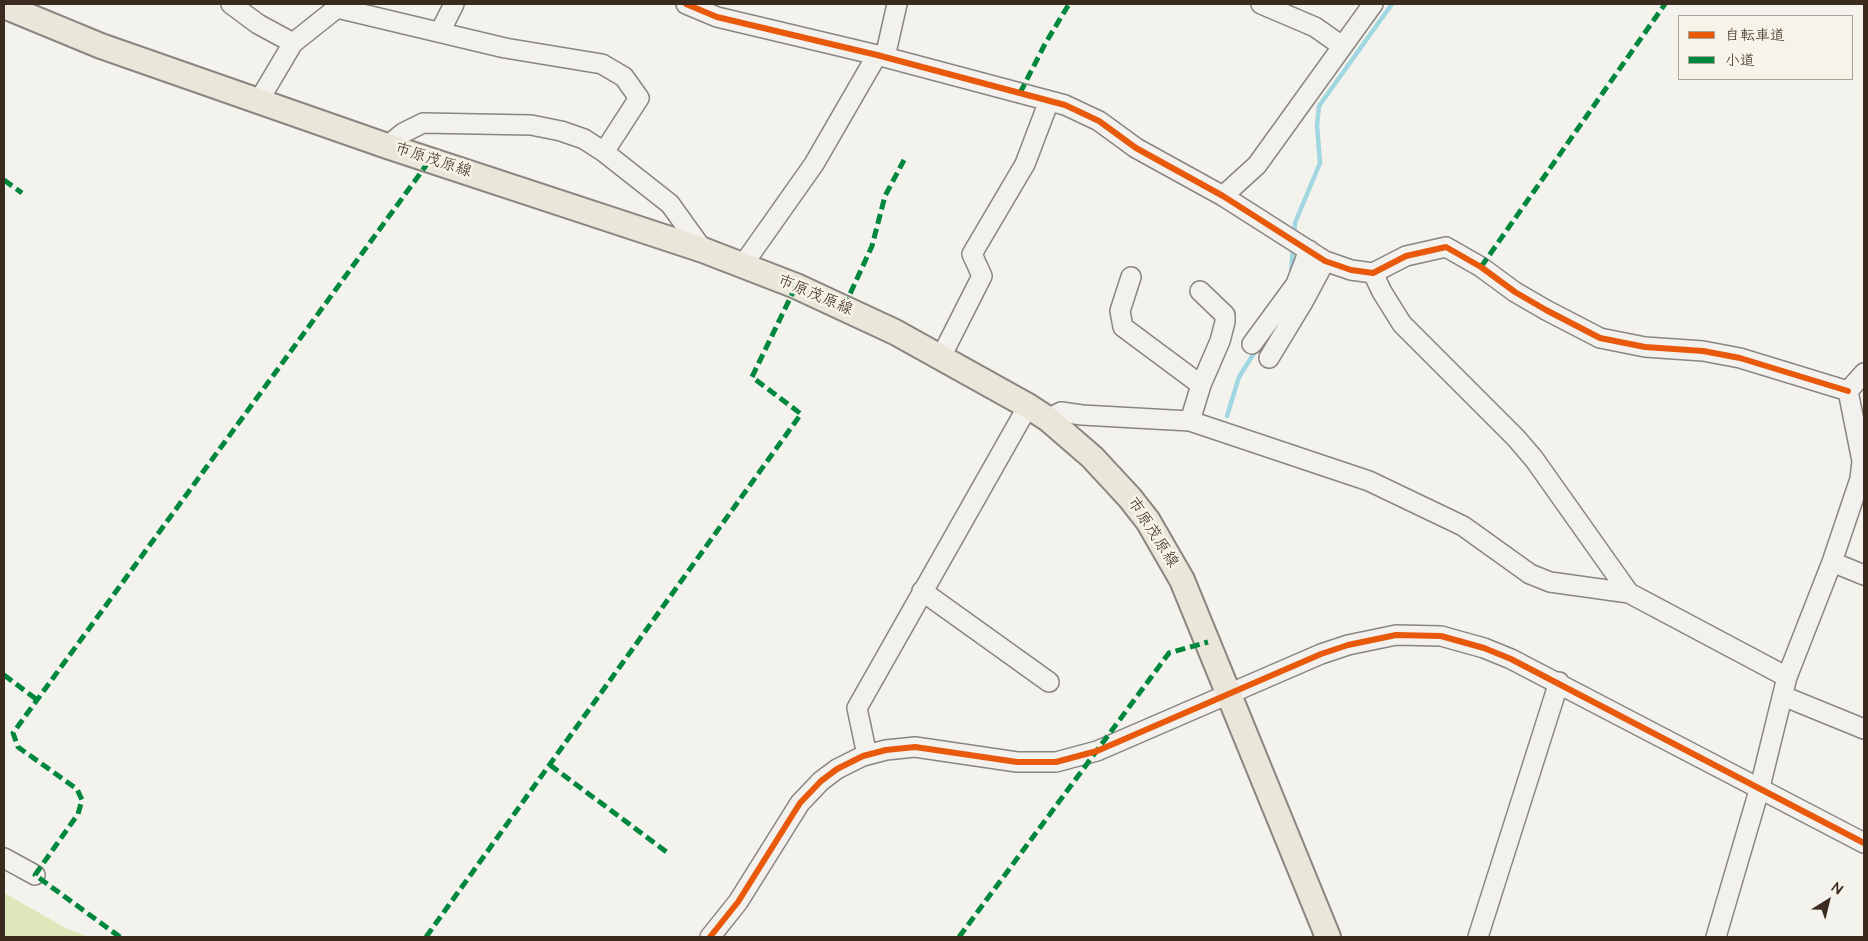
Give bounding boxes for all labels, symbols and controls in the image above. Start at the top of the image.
legend [1678,15,1853,80]
text: 自転車道 [1725,25,1785,46]
text: 小道 [1725,50,1755,71]
street label: 市原茂原線 [392,140,474,182]
street label: 市原茂原線 [774,272,856,320]
street label: 市原茂原線 [1122,494,1182,572]
north arrow [1803,876,1853,926]
text: N [1827,878,1846,900]

